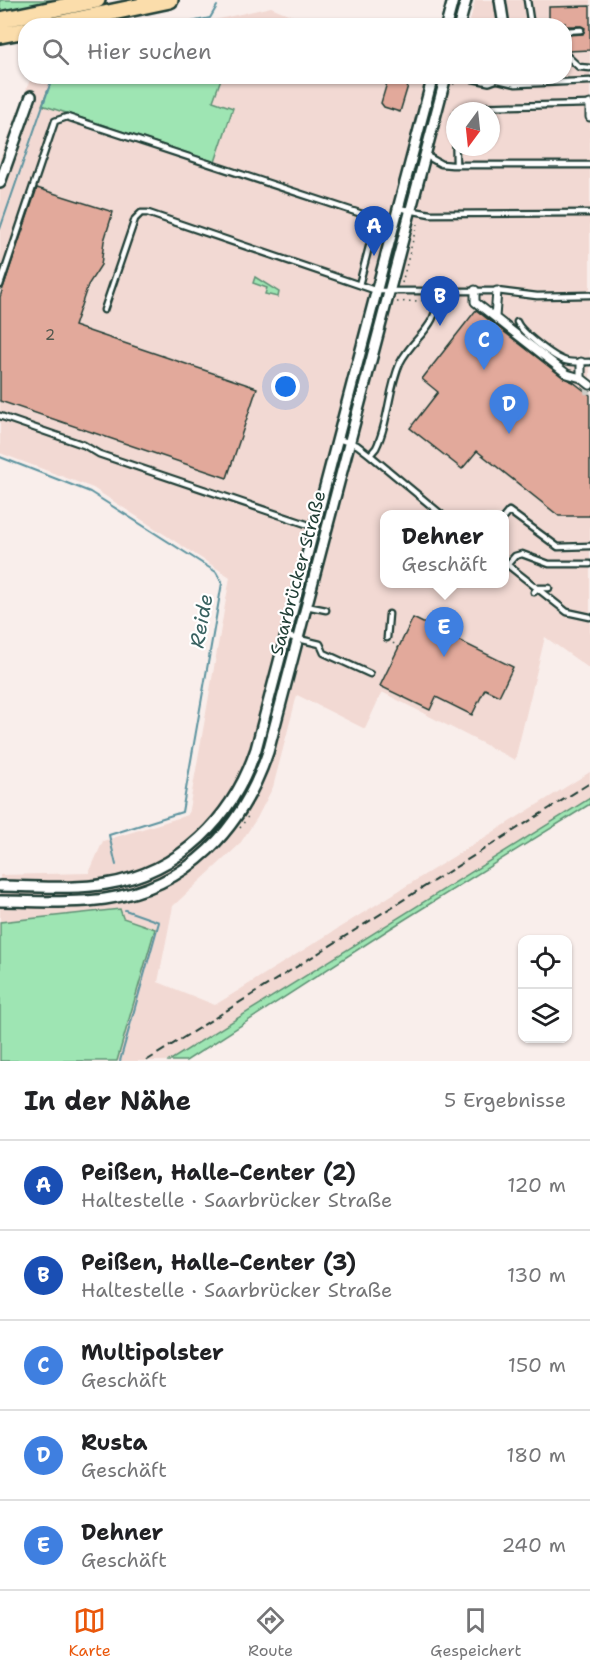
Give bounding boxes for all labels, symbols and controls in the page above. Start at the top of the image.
search box [18,18,572,84]
icon: search [39,35,72,68]
text: Hier suchen [87,37,212,66]
north arrow [446,102,500,156]
pin: A [354,206,394,256]
pin: B [420,276,460,326]
pin: C [464,320,504,370]
house number: 2 [45,325,55,345]
your location [271,372,300,401]
pin: D [490,384,528,434]
street label: Saarbrücker Straße [264,488,332,658]
popup [380,510,509,588]
text: Dehner [402,522,484,551]
text: Geschäft [402,551,487,577]
water label: Reide [183,592,219,650]
pin: E [424,608,464,657]
map controls [518,935,572,1043]
button: locate [518,935,572,989]
button: layers [518,989,572,1043]
text: In der Nähe [24,1083,191,1118]
text: 5 Ergebnisse [444,1087,566,1113]
text: Peißen, Halle-Center (2) [81,1158,356,1187]
text: A [36,1172,51,1198]
text: 120 m [507,1172,566,1198]
text: Haltestelle · Saarbrücker Straße [81,1187,392,1213]
text: Peißen, Halle-Center (3) [81,1248,356,1277]
text: B [37,1262,50,1288]
text: 130 m [507,1262,566,1288]
text: Haltestelle · Saarbrücker Straße [81,1277,392,1303]
text: Multipolster [81,1338,224,1367]
text: C [37,1352,50,1378]
text: 150 m [508,1352,566,1378]
text: Geschäft [81,1367,167,1393]
text: Rusta [81,1428,148,1457]
text: D [36,1442,51,1468]
text: 180 m [506,1442,566,1468]
text: Geschäft [81,1457,167,1483]
text: Dehner [81,1518,163,1547]
text: E [37,1532,50,1558]
text: 240 m [501,1532,566,1558]
text: Geschäft [81,1547,167,1573]
tab: Karte [69,1604,111,1661]
tab: Route [248,1604,293,1661]
tab: Gespeichert [430,1604,521,1661]

